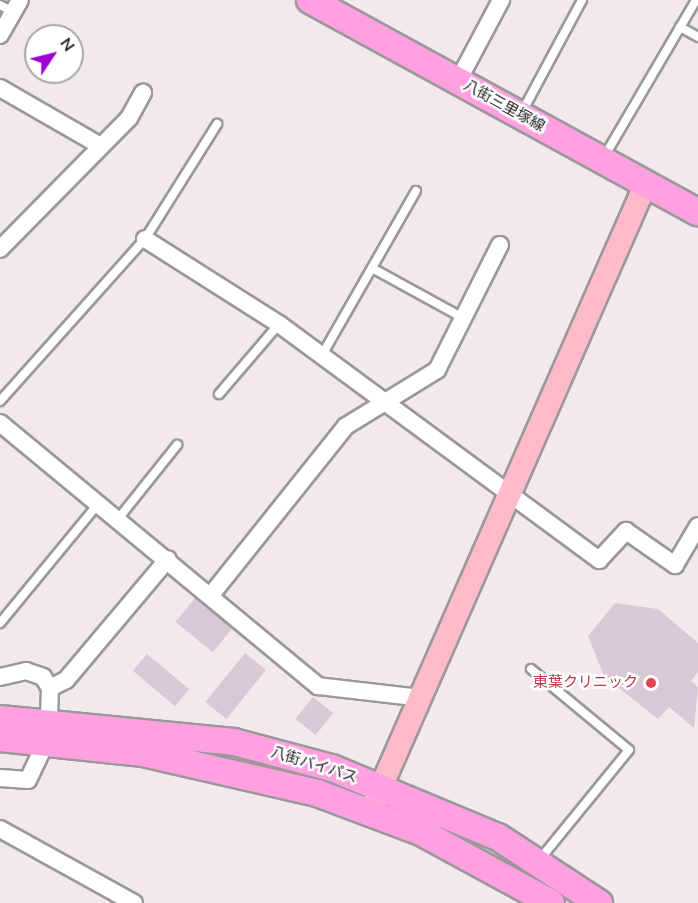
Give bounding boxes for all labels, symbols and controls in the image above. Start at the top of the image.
north arrow [24,24,84,84]
text: N [55,34,80,56]
street label: 八街三里塚線 [460,76,548,136]
place label: 東葉クリニック [533,674,638,692]
marker: 東葉クリニック [642,674,660,692]
street label: 八街バイパス [268,743,360,787]

